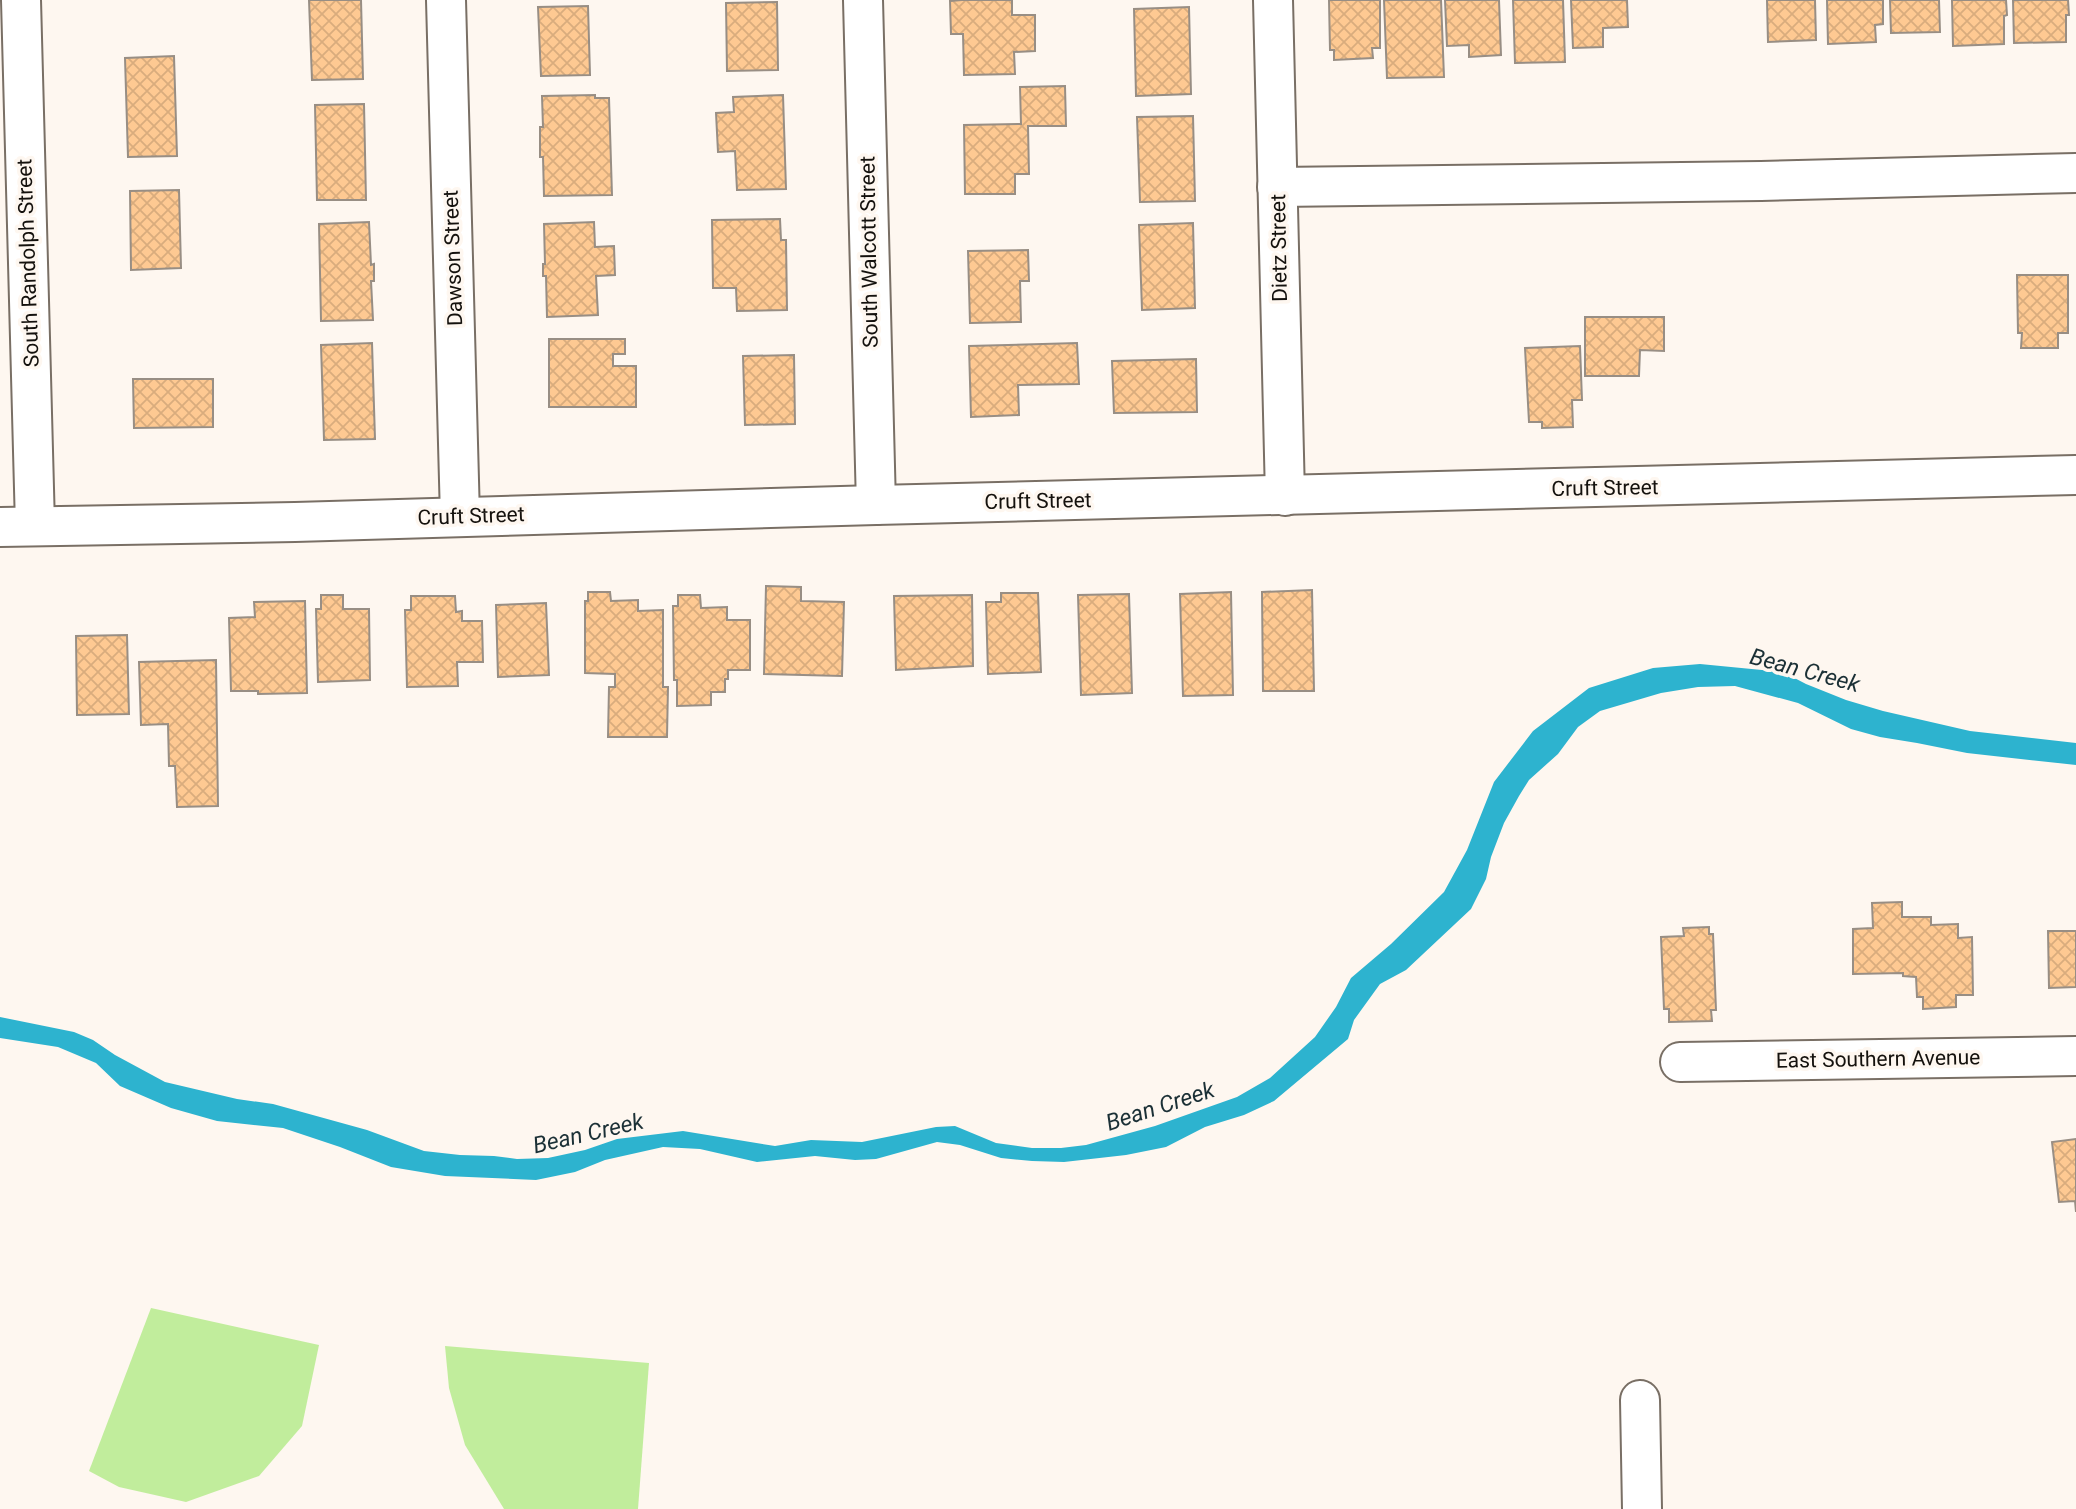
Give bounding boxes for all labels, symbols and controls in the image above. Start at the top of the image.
street label: South Walcott Street [855,156,883,348]
street label: South Randolph Street [12,158,44,368]
street label: Dawson Street [439,189,467,326]
street label: Dietz Street [1266,194,1292,302]
street label: Cruft Street [1551,475,1659,501]
street label: Cruft Street [984,488,1092,514]
street label: Cruft Street [417,502,525,530]
water label: Bean Creek [1747,643,1863,698]
street label: East Southern Avenue [1776,1045,1980,1073]
water label: Bean Creek [1102,1076,1219,1137]
water label: Bean Creek [530,1108,647,1159]

